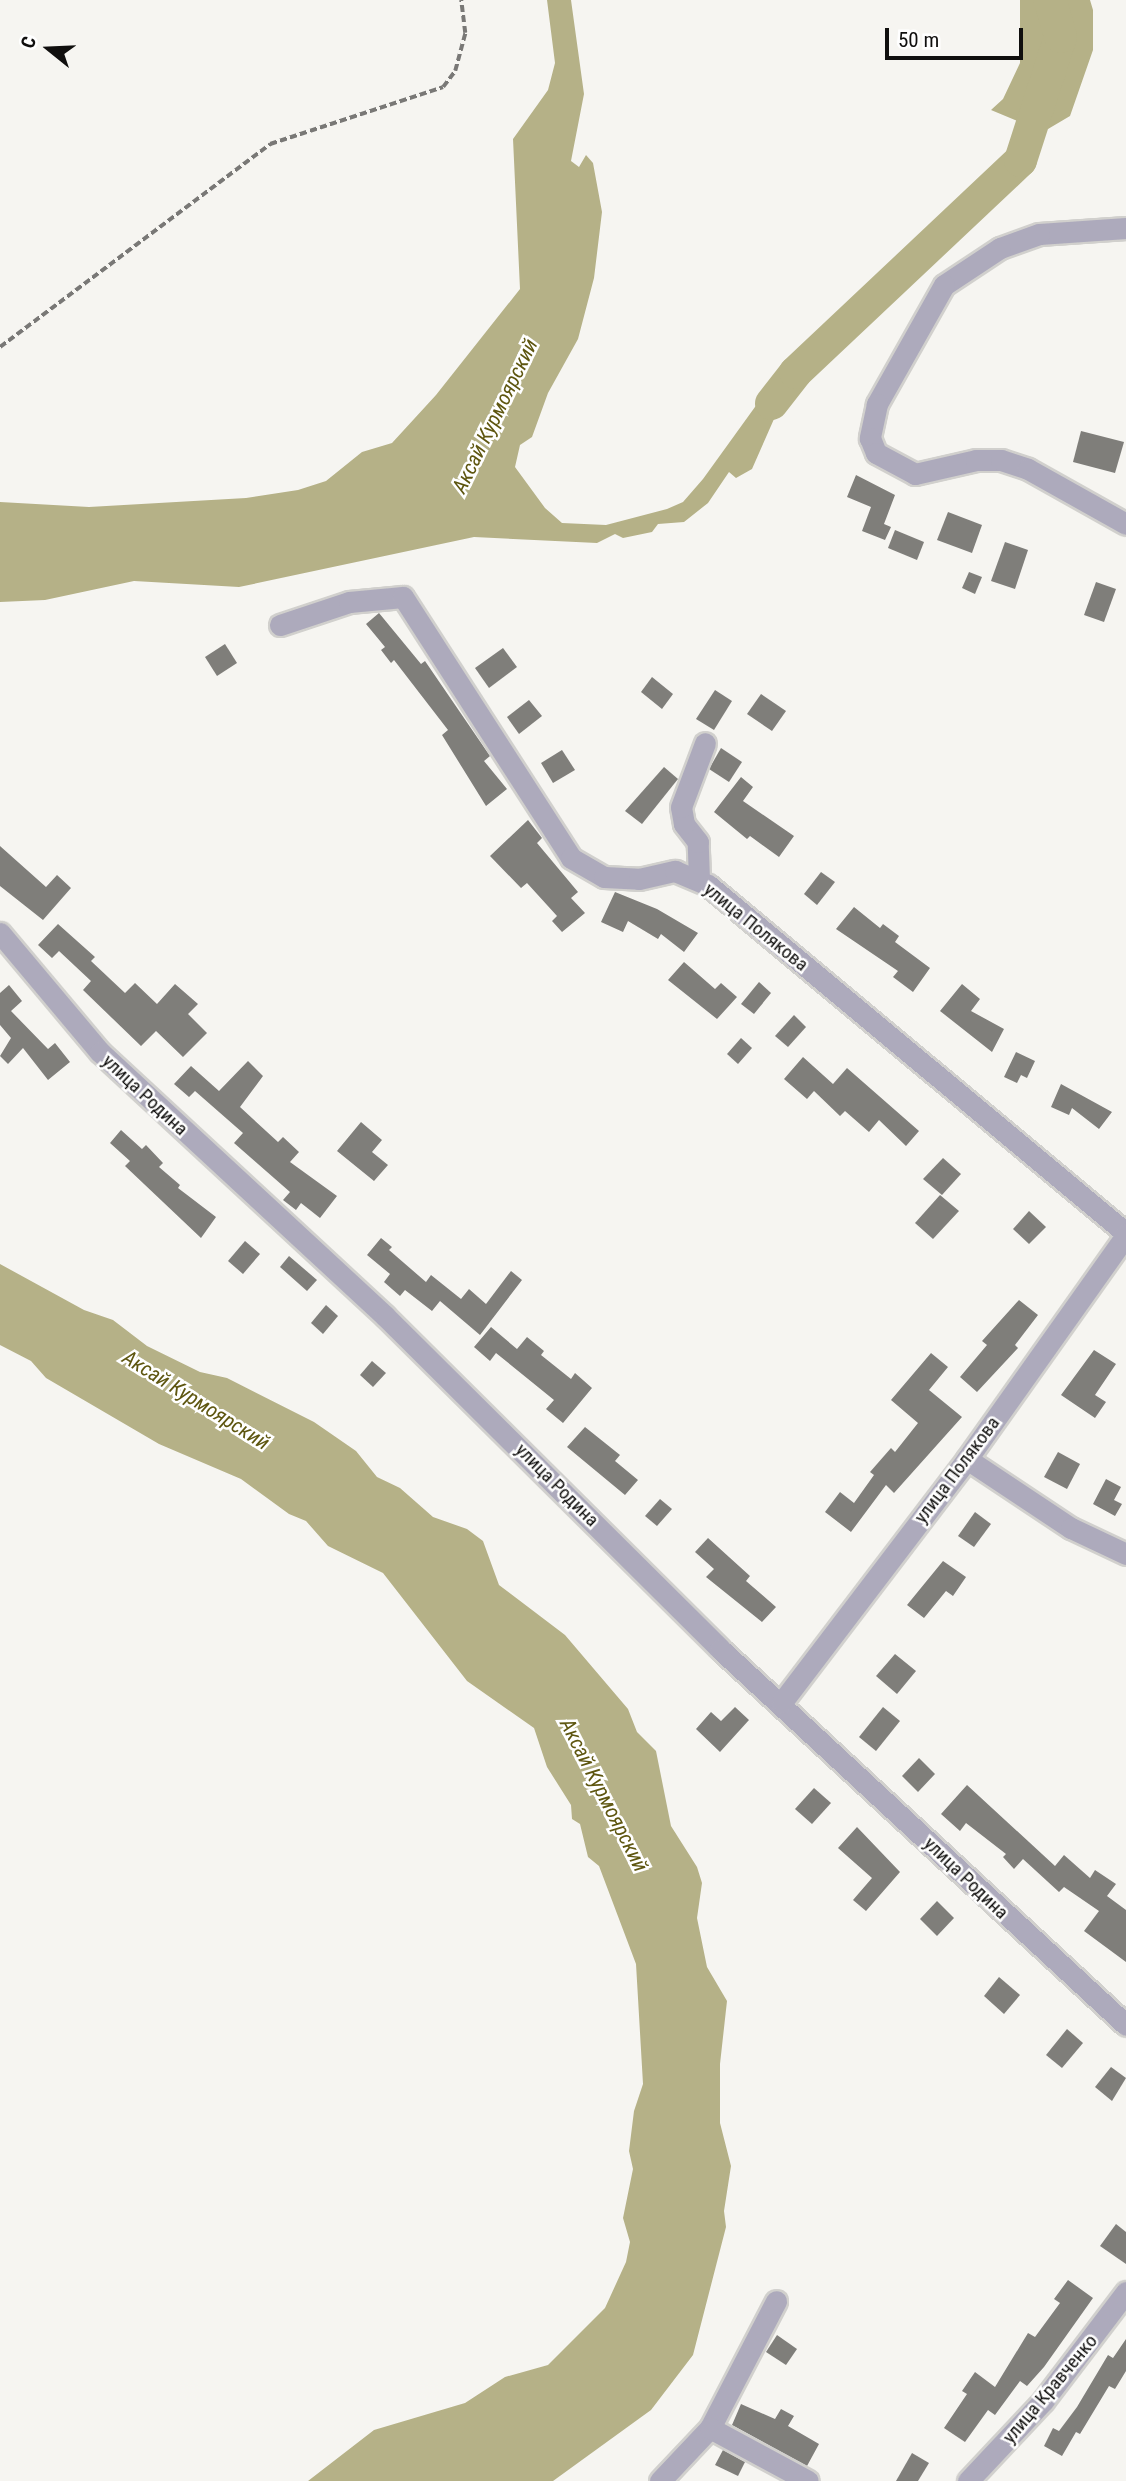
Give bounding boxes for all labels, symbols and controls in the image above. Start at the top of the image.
north arrow [14,14,84,84]
scale bar [888,14,1026,58]
text: 50 m [898,28,939,52]
text: С [16,34,41,51]
water label: Аксай Курмоярский [447,335,543,497]
street label: улица Полякова [699,878,813,976]
street label: улица Родина [98,1050,192,1140]
water label: Аксай Курмоярский [118,1345,274,1455]
street label: улица Полякова [910,1412,1004,1528]
street label: улица Родина [511,1439,603,1531]
water label: Аксай Курмоярский [555,1714,653,1876]
street label: улица Родина [919,1832,1013,1924]
street label: улица Кравченко [998,2330,1102,2448]

